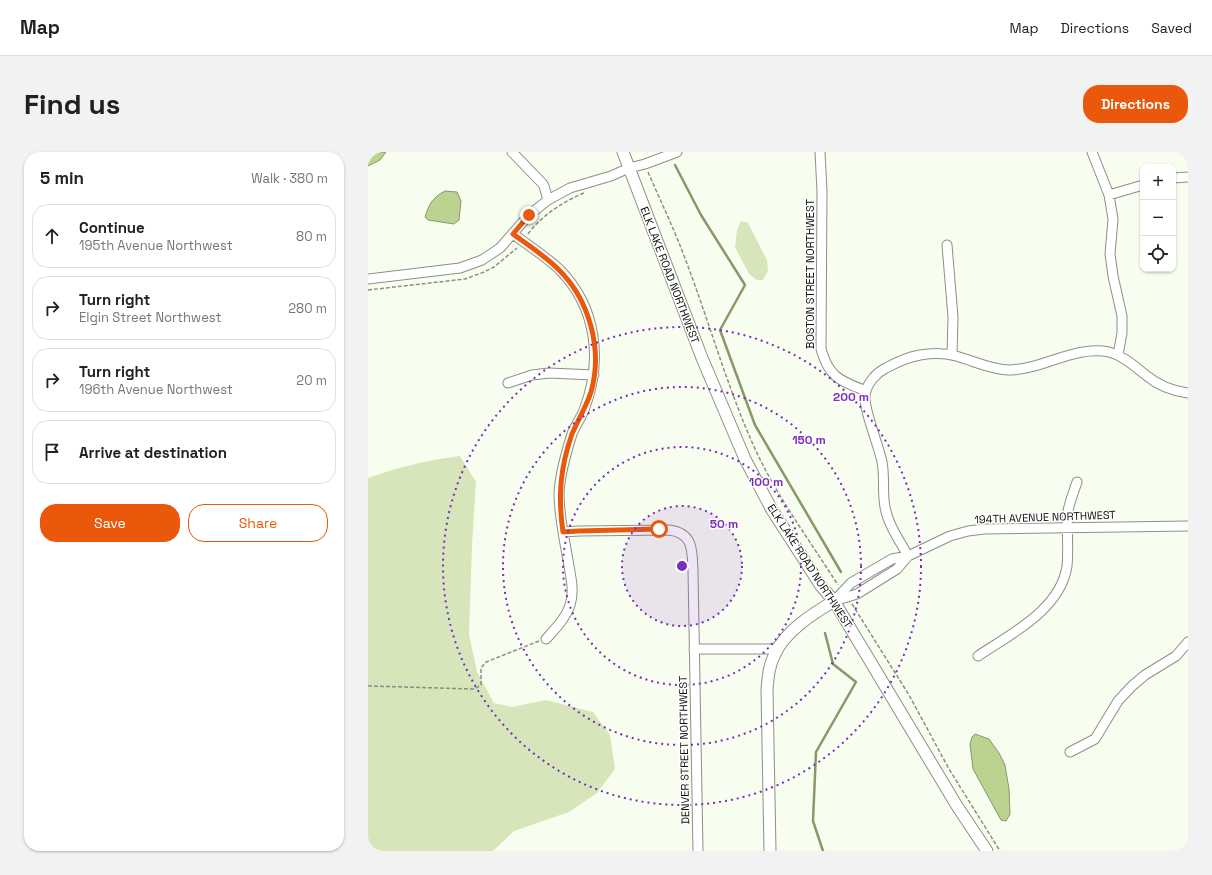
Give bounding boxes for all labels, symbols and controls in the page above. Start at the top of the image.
text: Map [20,15,60,40]
text: Map [1009,19,1039,37]
text: Directions [1061,19,1129,37]
text: Saved [1151,19,1192,37]
button: Directions [1083,85,1188,123]
text: Find us [24,86,121,122]
map controls [1140,164,1176,272]
button: + [1140,164,1176,200]
text: 5 min [40,167,84,189]
text: Walk · 380 m [251,170,328,187]
street label: BOSTON STREET NORTHWEST [803,199,817,349]
button: − [1140,200,1176,236]
street label: ELK LAKE ROAD NORTHWEST [637,205,703,346]
route end [520,206,538,224]
text: Continue [79,218,145,237]
icon: ahead [41,225,63,247]
text: 80 m [296,228,327,245]
button: locate [1140,236,1176,272]
text: 195th Avenue Northwest [79,237,233,254]
text: Turn right [79,290,150,309]
icon: right [41,297,63,319]
text: 280 m [288,300,327,317]
text: Elgin Street Northwest [79,309,222,326]
text: Turn right [79,362,150,381]
icon: right [41,369,63,391]
text: 20 m [296,372,327,389]
text: 196th Avenue Northwest [79,381,233,398]
text: 200 m [833,389,869,405]
text: 150 m [792,432,826,448]
icon: arrive [41,441,63,463]
text: Arrive at destination [79,443,227,462]
text: 100 m [749,474,783,490]
street label: ELK LAKE ROAD NORTHWEST [764,501,856,631]
button: Save [40,504,180,542]
button: Share [188,504,328,542]
street label: 194TH AVENUE NORTHWEST [974,508,1116,526]
text: 50 m [710,516,738,532]
route start [650,520,668,538]
centre of rings [675,559,689,573]
street label: DENVER STREET NORTHWEST [676,675,692,824]

